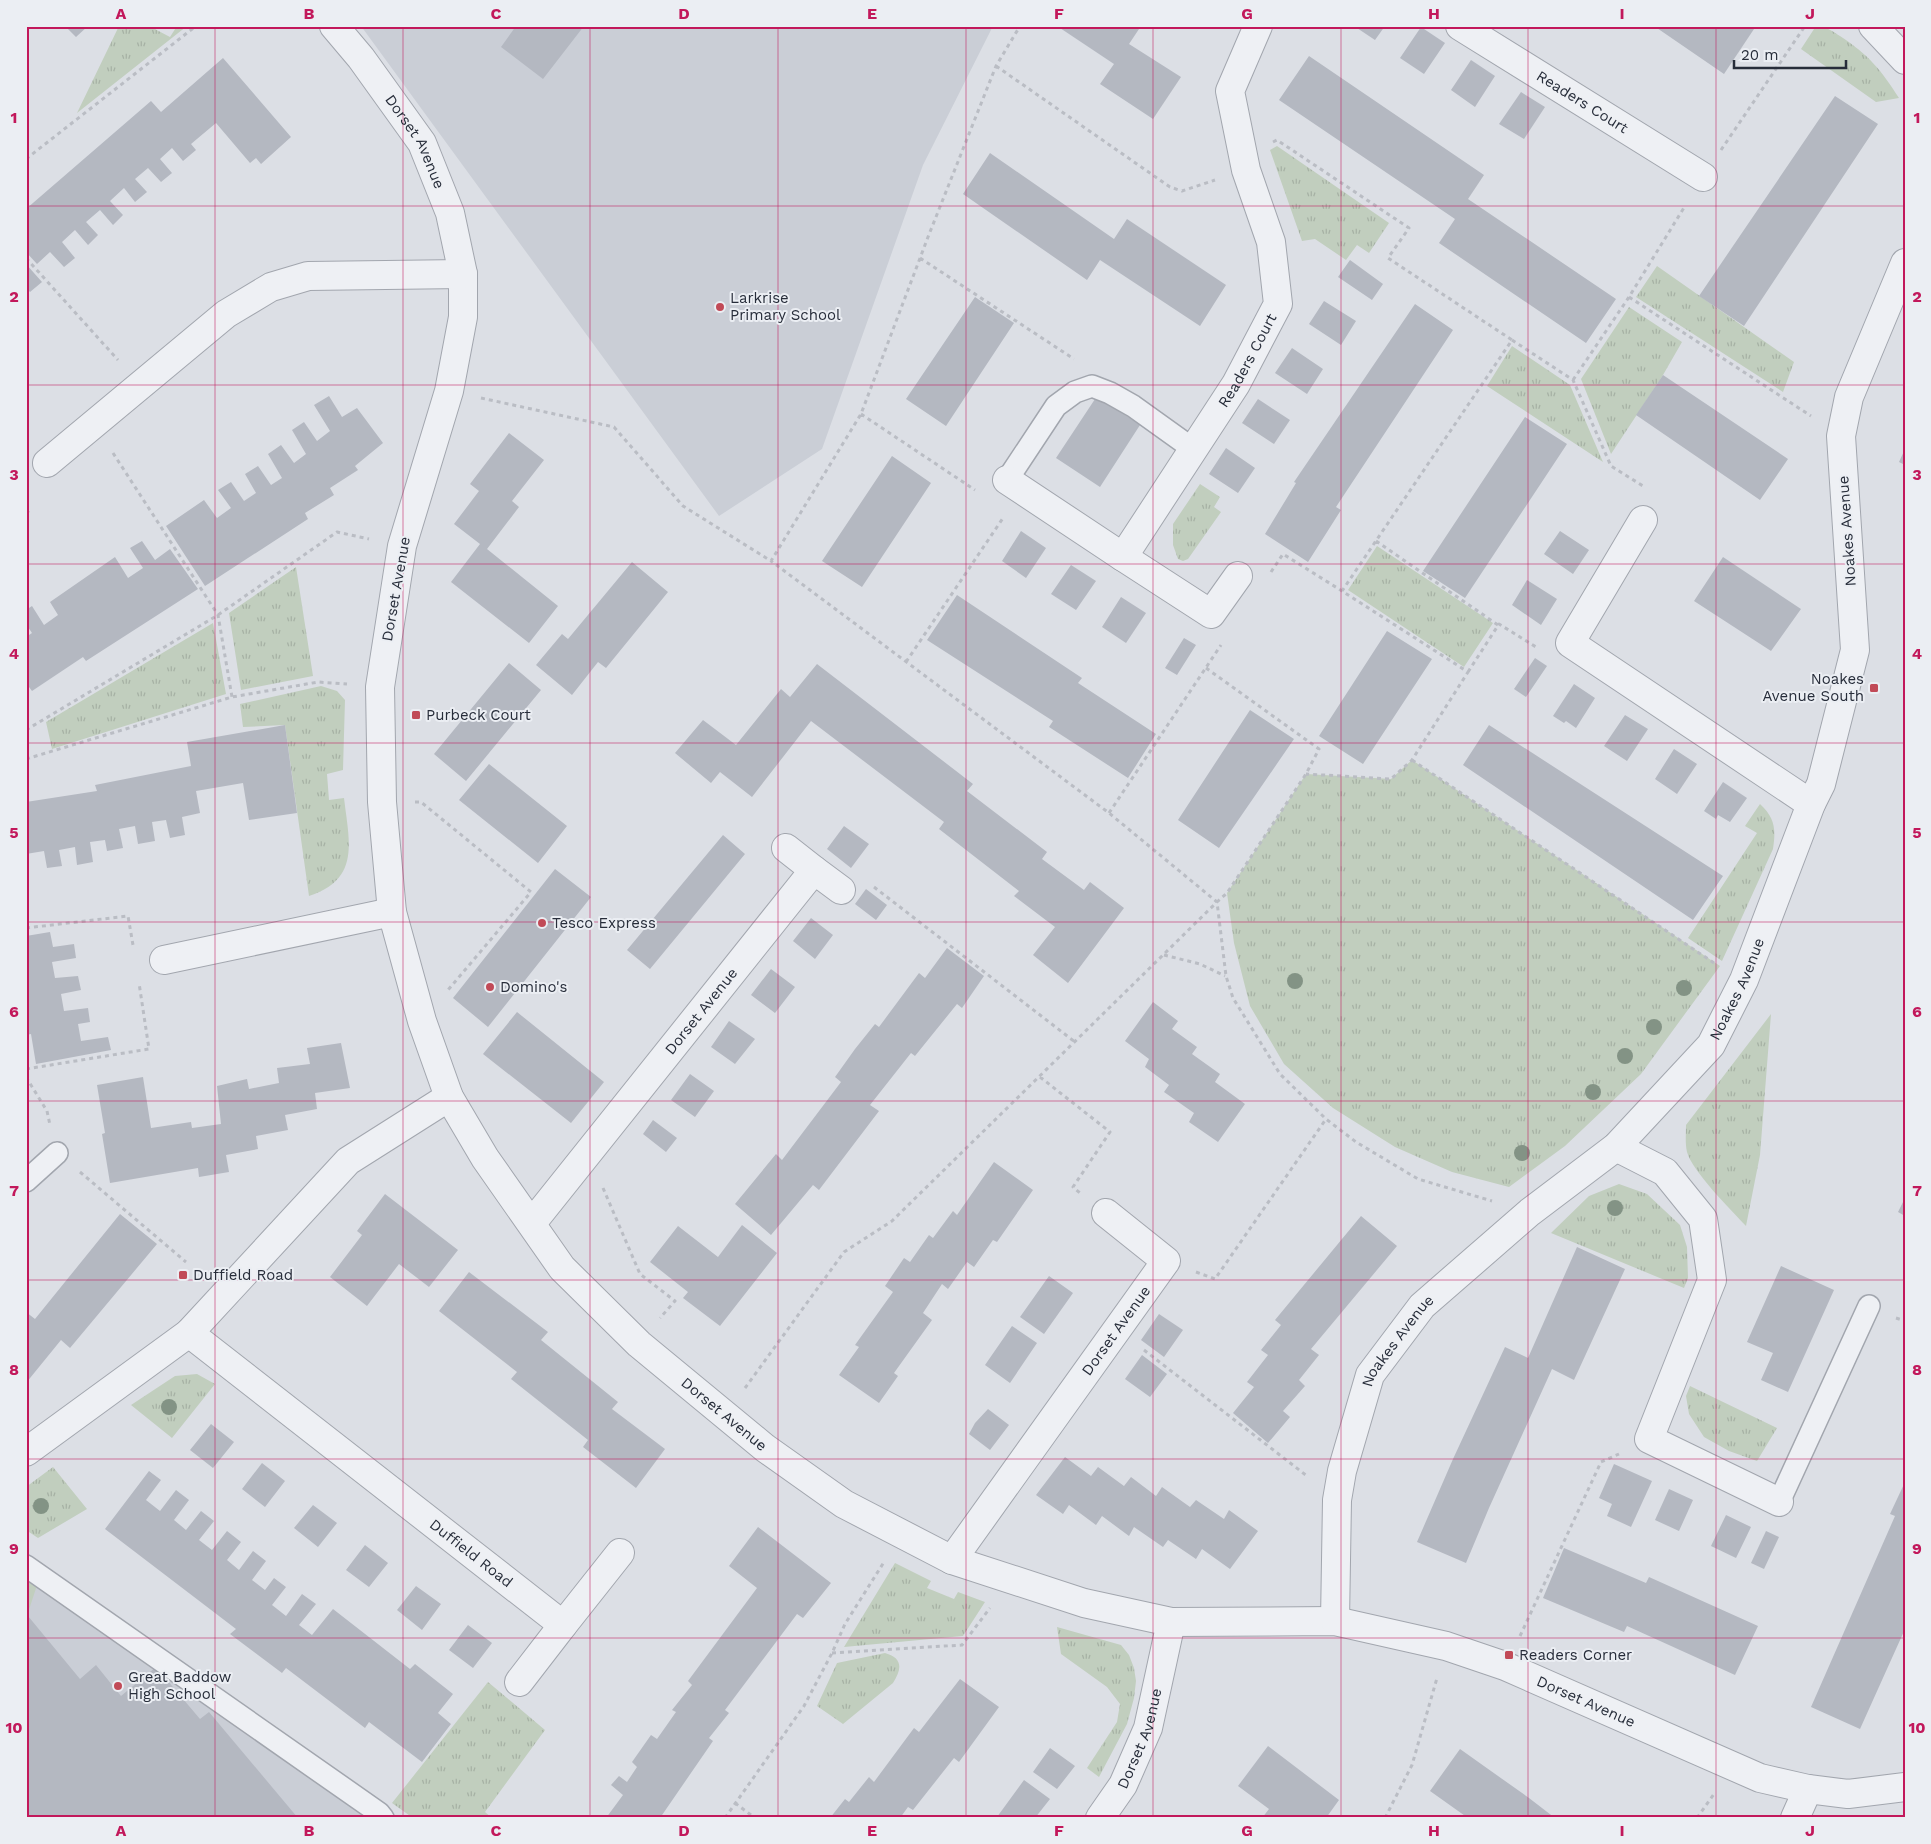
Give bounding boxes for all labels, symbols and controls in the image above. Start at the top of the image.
text: A [116,4,127,23]
text: B [304,4,315,23]
text: C [491,4,502,23]
text: D [678,4,690,23]
text: E [867,4,877,23]
text: F [1054,4,1064,23]
text: G [1241,4,1253,23]
text: H [1428,4,1440,23]
text: I [1619,4,1625,23]
text: J [1805,4,1815,23]
scale bar [1734,38,1846,70]
text: 20 m [1741,46,1779,64]
street label: Readers Court [1533,67,1632,138]
street label: Dorset Avenue [381,91,448,191]
text: 1 [11,108,17,127]
text: 1 [1914,108,1920,127]
text: 2 [9,287,19,306]
text: 2 [1912,287,1922,306]
place label: Larkrise Primary School [730,289,841,324]
marker: Larkrise Primary School [714,301,726,313]
street label: Readers Court [1214,310,1281,411]
text: 3 [9,465,19,484]
text: 3 [1912,465,1922,484]
street label: Noakes Avenue [1834,475,1860,587]
street label: Dorset Avenue [378,535,414,643]
text: 4 [9,644,19,663]
text: 4 [1912,644,1922,663]
place label: Noakes Avenue South [1762,670,1864,705]
marker: Noakes Avenue South [1868,682,1880,694]
place label: Purbeck Court [426,706,531,724]
marker: Purbeck Court [410,709,422,721]
text: 5 [9,823,19,842]
text: 5 [1912,823,1922,842]
place label: Tesco Express [552,914,656,932]
marker: Tesco Express [536,917,548,929]
street label: Noakes Avenue [1706,935,1768,1043]
street label: Dorset Avenue [661,964,741,1058]
place label: Domino's [500,978,567,996]
marker: Domino's [484,981,496,993]
text: 6 [9,1002,19,1021]
text: 6 [1912,1002,1922,1021]
text: 7 [9,1181,19,1200]
text: 7 [1912,1181,1922,1200]
place label: Duffield Road [193,1266,293,1284]
marker: Duffield Road [177,1269,189,1281]
street label: Dorset Avenue [1078,1282,1154,1379]
street label: Noakes Avenue [1358,1291,1437,1389]
text: 8 [9,1360,19,1379]
text: 8 [1912,1360,1922,1379]
street label: Dorset Avenue [677,1374,771,1455]
street label: Duffield Road [426,1515,516,1591]
text: 9 [9,1539,19,1558]
text: 9 [1912,1539,1922,1558]
place label: Readers Corner [1519,1646,1632,1664]
marker: Readers Corner [1503,1649,1515,1661]
place label: Great Baddow High School [128,1668,232,1703]
street label: Dorset Avenue [1534,1672,1638,1731]
marker: Great Baddow High School [112,1680,124,1692]
street label: Dorset Avenue [1113,1687,1165,1792]
text: 10 [5,1718,23,1737]
text: 10 [1908,1718,1926,1737]
text: A [116,1821,127,1840]
text: B [304,1821,315,1840]
text: C [491,1821,502,1840]
text: D [678,1821,690,1840]
text: E [867,1821,877,1840]
text: F [1054,1821,1064,1840]
text: G [1241,1821,1253,1840]
text: H [1428,1821,1440,1840]
text: I [1619,1821,1625,1840]
text: J [1805,1821,1815,1840]

